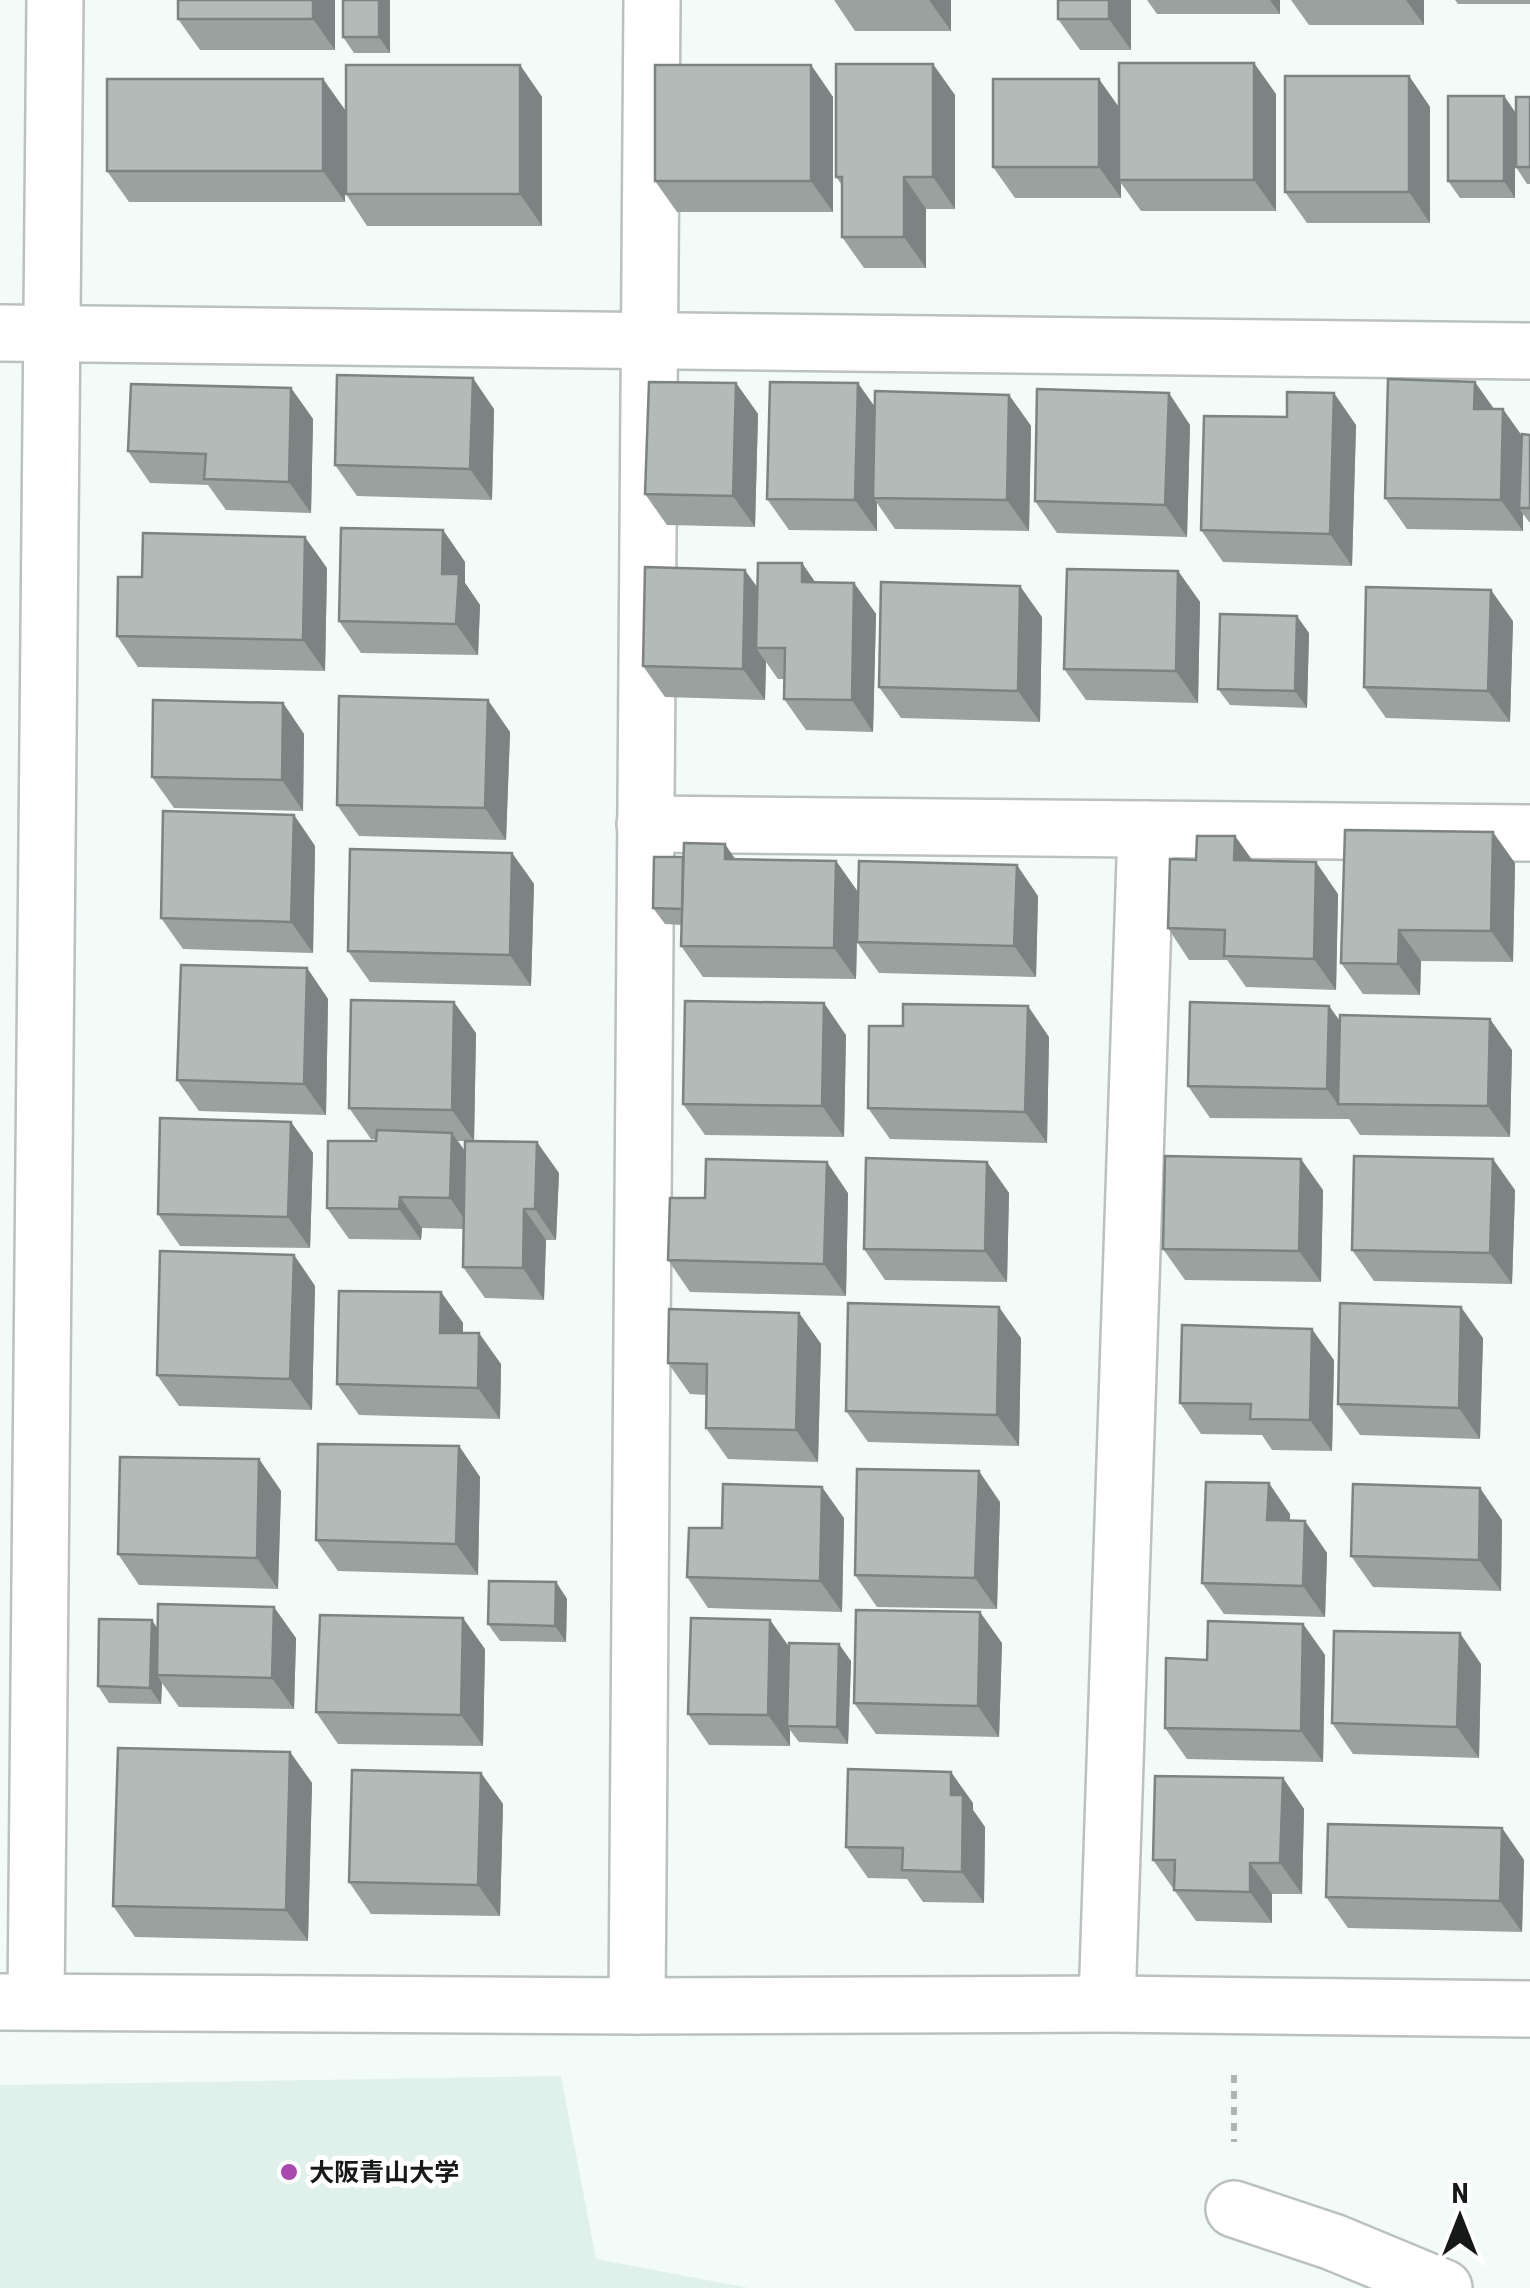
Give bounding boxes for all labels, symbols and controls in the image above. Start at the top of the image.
place label: 大阪青山大学 [309,2158,459,2187]
marker: 大阪青山大学 [278,2161,300,2183]
north arrow [1410,2168,1510,2268]
text: N [1451,2177,1469,2210]

